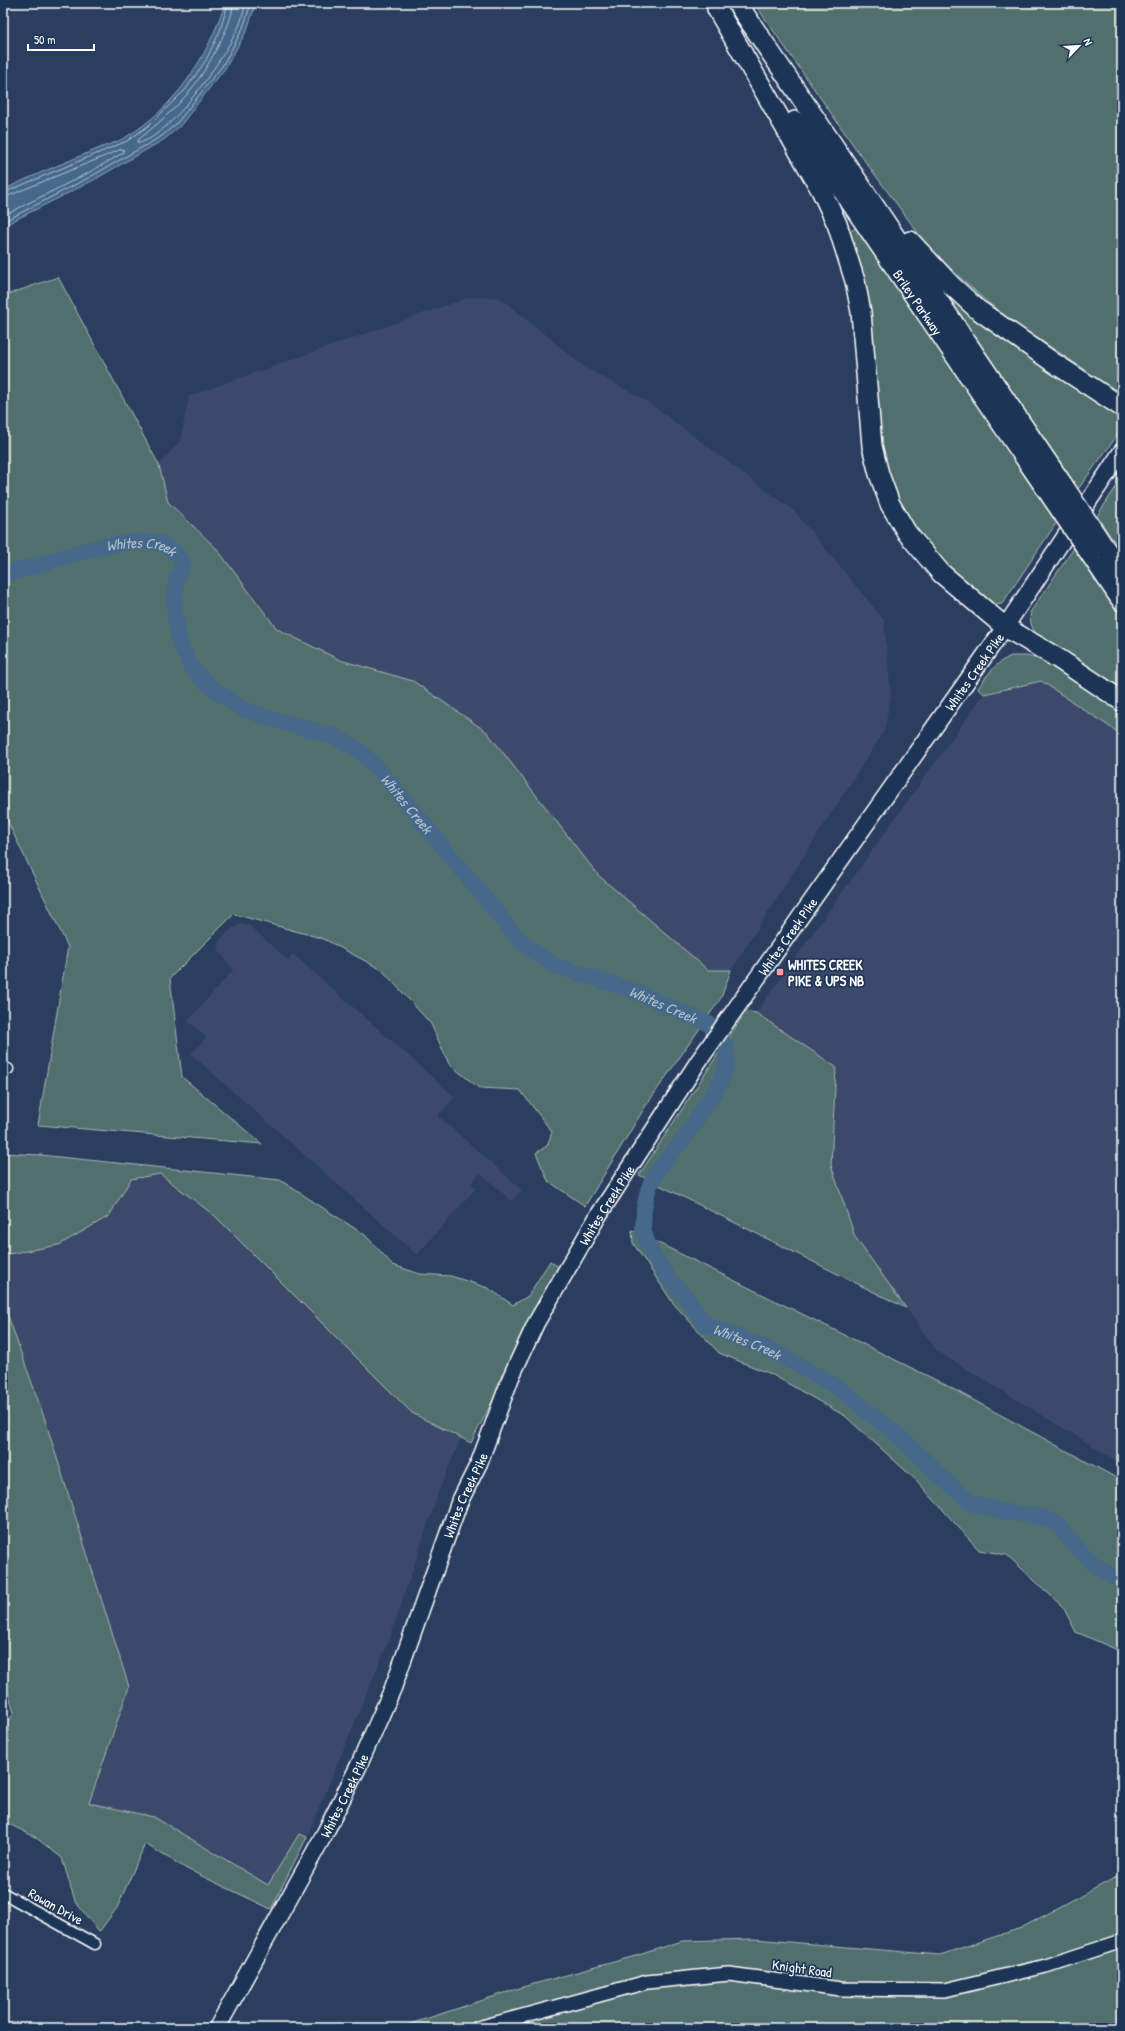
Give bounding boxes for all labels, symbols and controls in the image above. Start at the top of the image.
scale bar [28,26,94,52]
north arrow [1059,26,1099,66]
text: 50 m [34,31,55,48]
text: N [1080,36,1096,48]
street label: Briley Parkway [889,265,948,339]
water label: Whites Creek [104,531,183,562]
street label: Whites Creek Pike [940,628,1008,714]
water label: Whites Creek [377,769,439,839]
street label: Whites Creek Pike [753,893,821,979]
place label: WHITES CREEK PIKE & UPS NB [788,955,864,990]
marker: WHITES CREEK PIKE & UPS NB [775,967,785,977]
water label: Whites Creek [626,980,702,1029]
street label: Whites Creek Pike [574,1161,639,1248]
water label: Whites Creek [710,1318,787,1365]
street label: Whites Creek Pike [438,1450,492,1540]
street label: Whites Creek Pike [315,1750,372,1840]
street label: Rowan Drive [25,1883,87,1929]
street label: Knight Road [771,1954,833,1983]

